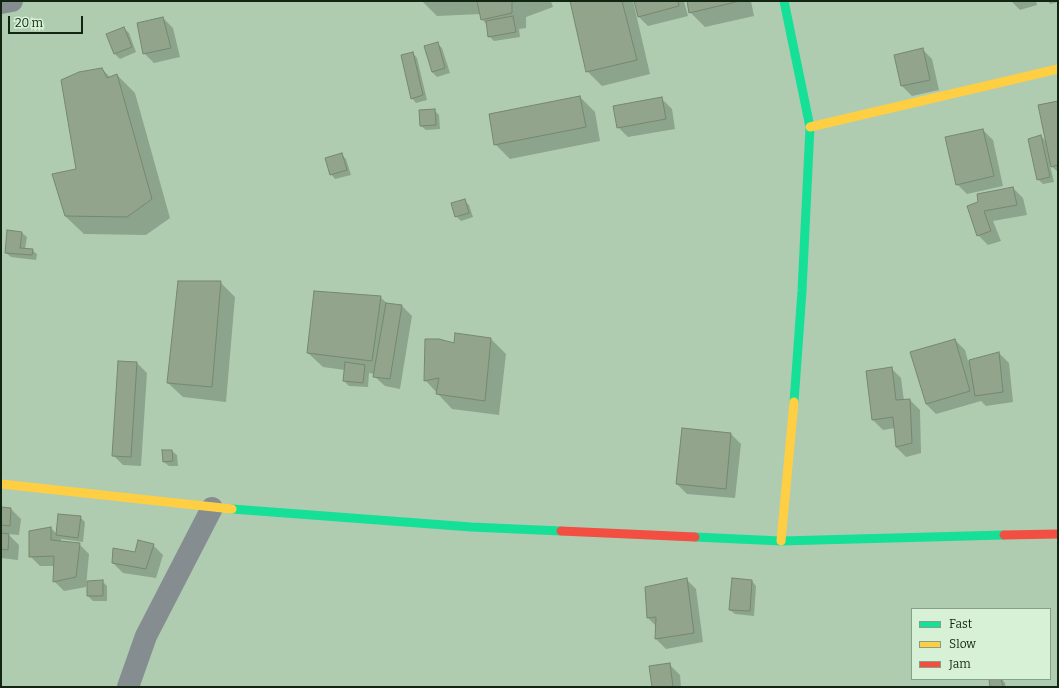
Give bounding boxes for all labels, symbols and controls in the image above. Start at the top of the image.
scale bar [10,8,85,34]
text: 20 m [15,16,43,30]
legend [911,608,1051,680]
text: Fast [949,617,972,631]
text: Slow [949,637,976,651]
text: Jam [949,657,971,671]

